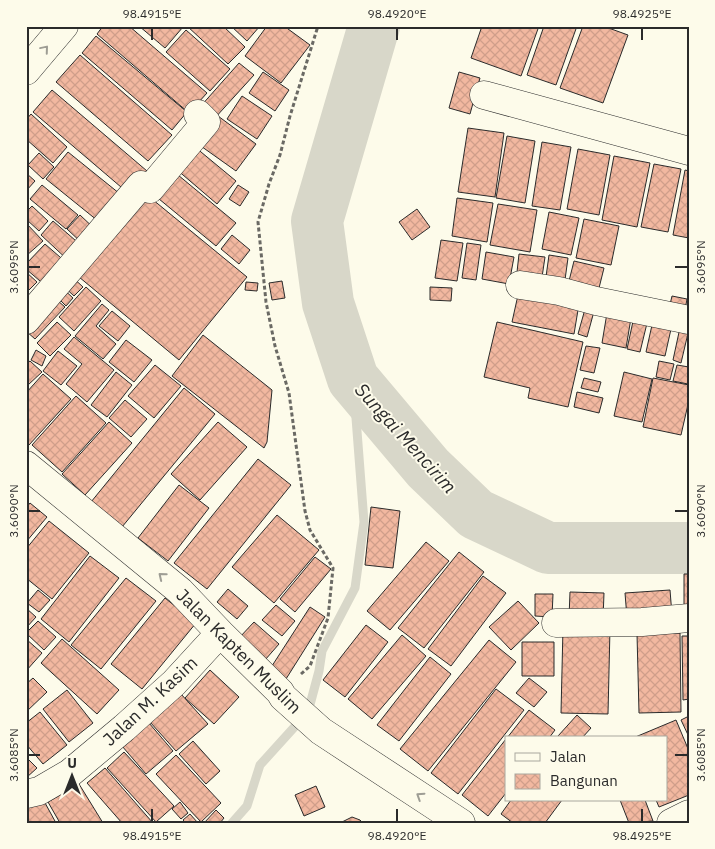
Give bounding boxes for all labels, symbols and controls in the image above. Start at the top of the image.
text: 98.4915°E [122,6,182,21]
text: 98.4920°E [367,6,427,21]
text: 98.4925°E [612,6,672,21]
one-way arrow [40,45,49,54]
text: 3.6095°N [6,240,21,294]
text: 3.6095°N [693,240,708,294]
water label: Sungai Mencirim [350,378,462,498]
text: 3.6090°N [6,484,21,538]
text: 3.6090°N [693,484,708,538]
one-way arrow [158,572,167,581]
street label: Jalan Kapten Muslim [171,583,307,719]
street label: Jalan M. Kasim [98,651,202,751]
text: 3.6085°N [6,728,21,782]
text: 3.6085°N [693,728,708,782]
legend [505,736,668,802]
text: Jalan [550,747,586,766]
north arrow [48,752,98,802]
text: U [67,754,77,772]
text: Bangunan [550,771,618,790]
one-way arrow [416,793,426,802]
text: 98.4915°E [122,828,182,843]
text: 98.4920°E [367,828,427,843]
text: 98.4925°E [612,828,672,843]

